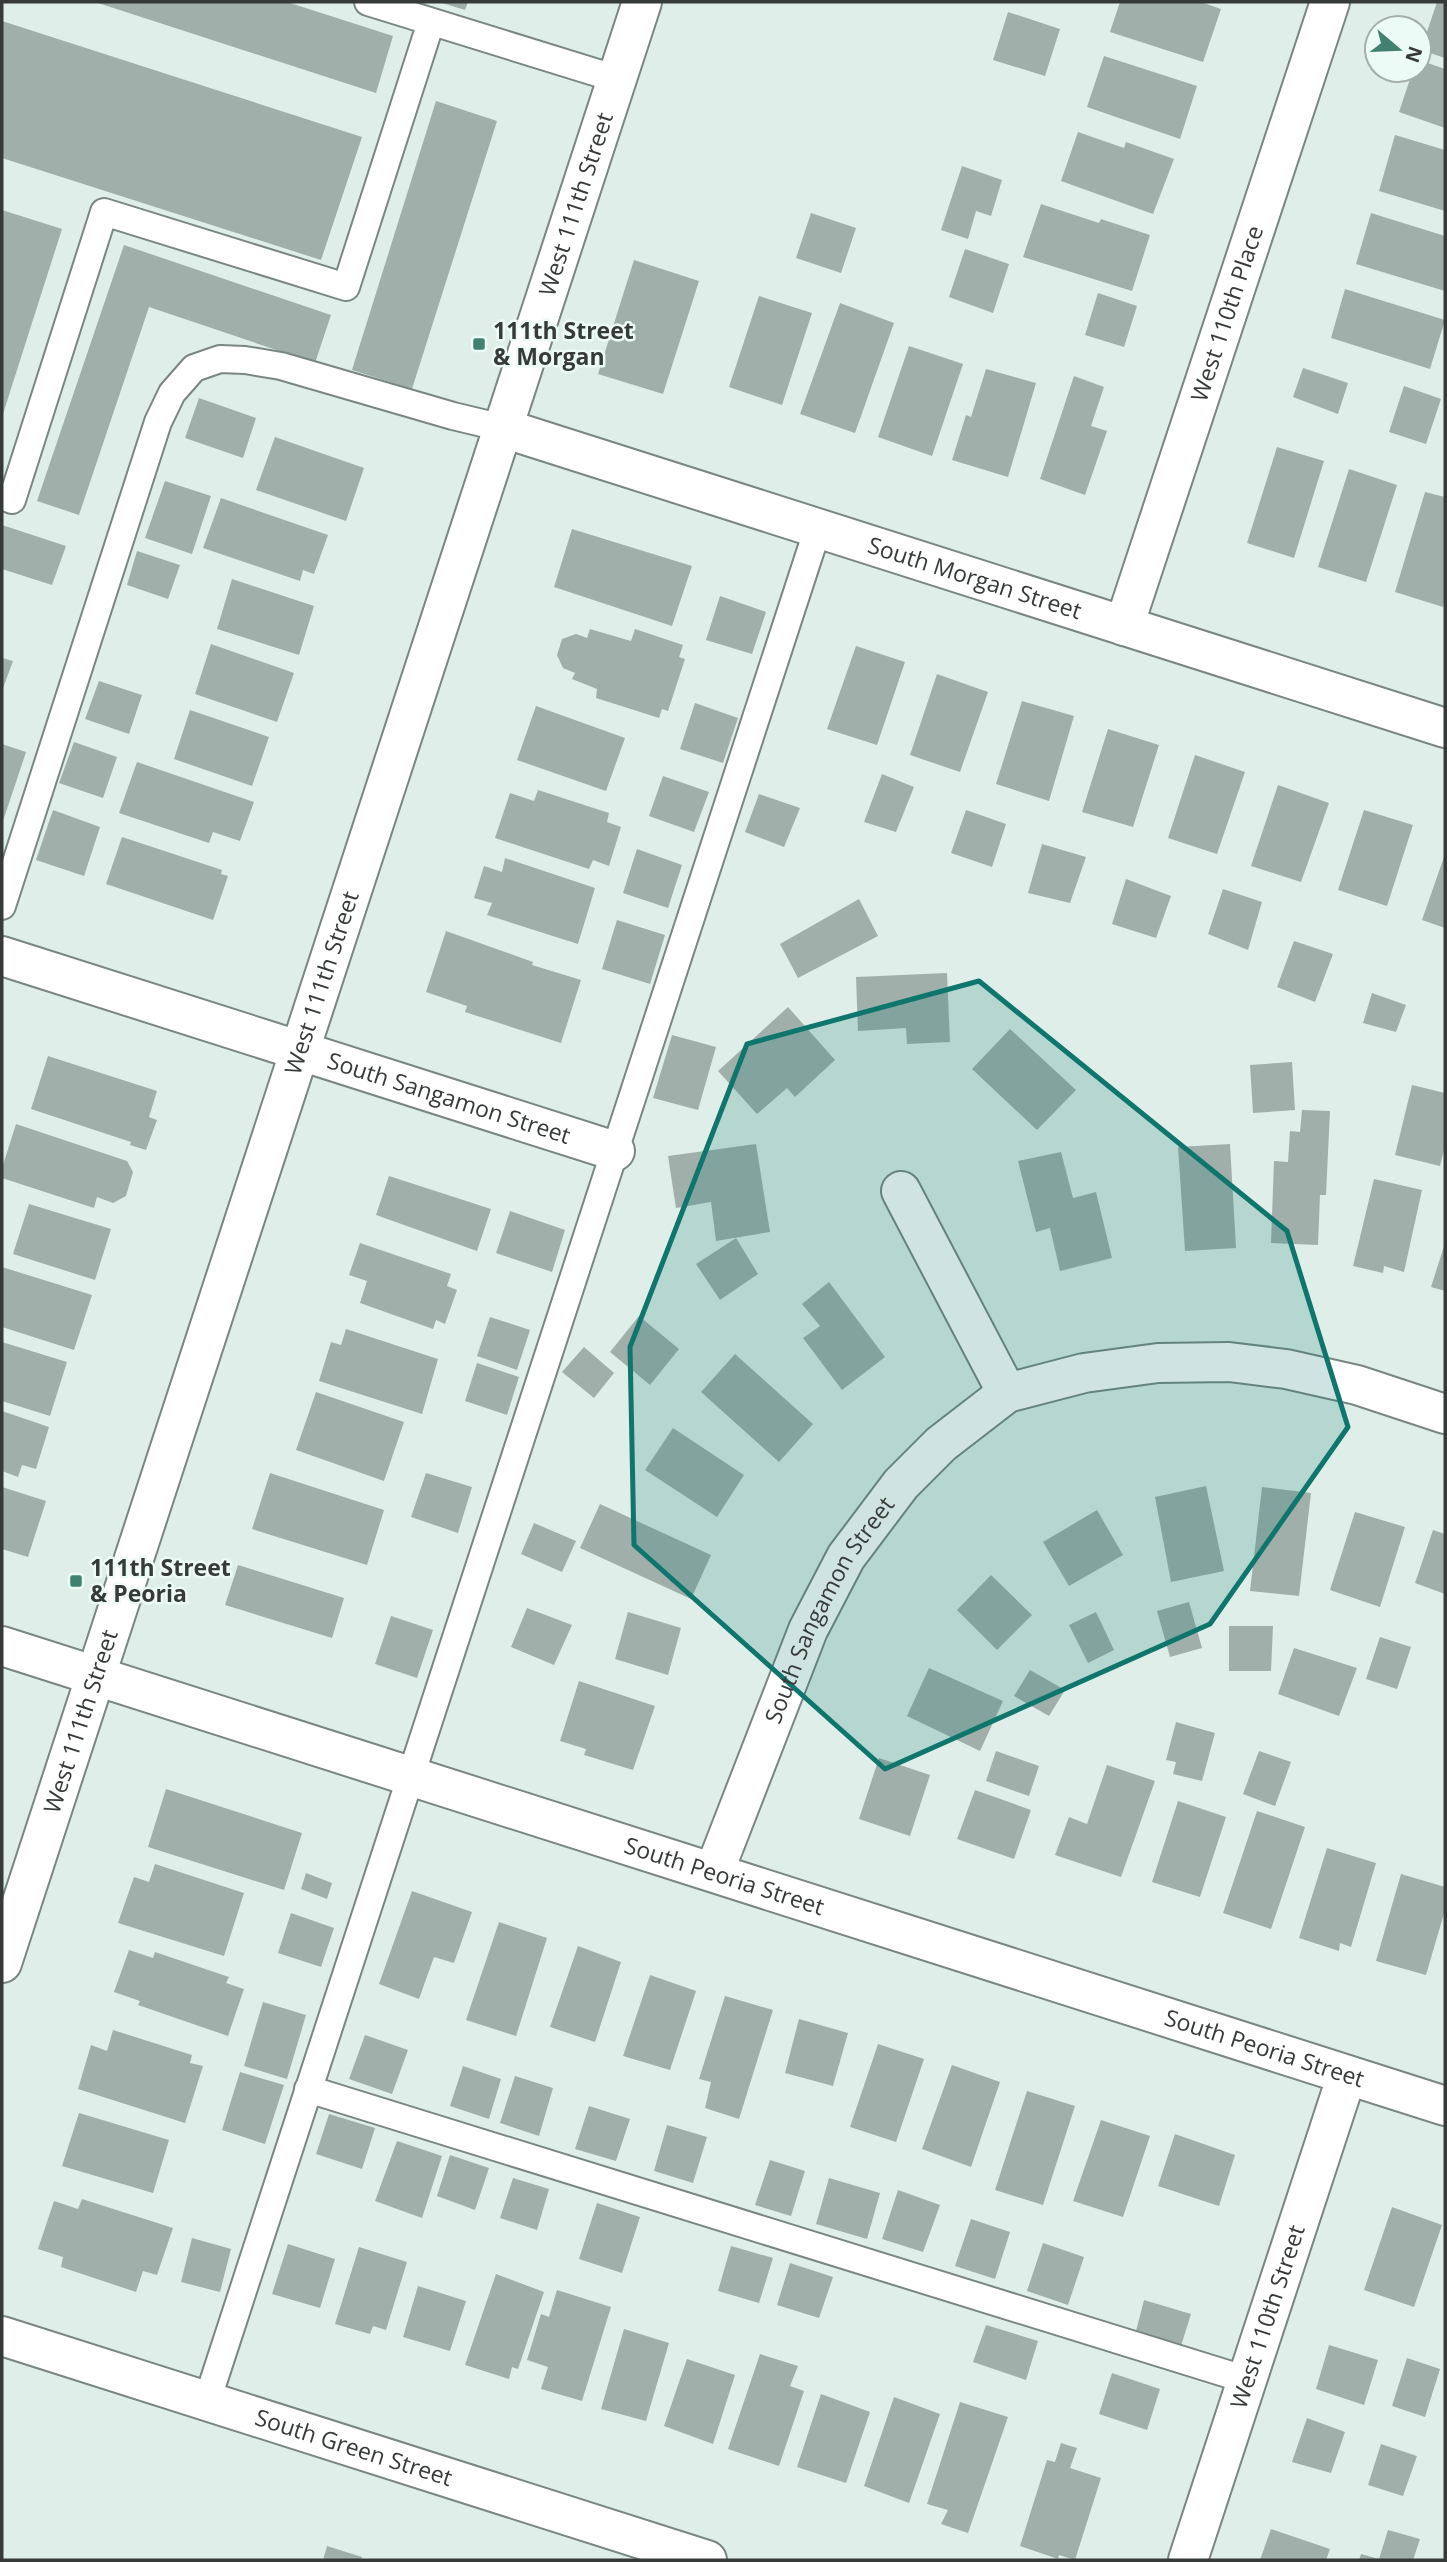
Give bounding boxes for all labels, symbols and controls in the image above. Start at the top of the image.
north arrow [1363,14,1433,84]
text: N [1399,43,1429,66]
street label: West 111th Street [530,108,620,300]
street label: West 110th Place [1182,221,1270,405]
place label: 111th Street & Morgan [493,314,634,372]
marker: 111th Street & Morgan [471,336,487,352]
street label: South Morgan Street [864,528,1086,626]
street label: West 111th Street [276,887,366,1078]
street label: South Sangamon Street [324,1044,575,1151]
street label: South Sangamon Street [756,1490,901,1728]
place label: 111th Street & Peoria [90,1551,231,1609]
marker: 111th Street & Peoria [68,1573,84,1589]
street label: West 111th Street [35,1625,125,1817]
street label: South Peoria Street [621,1828,828,1922]
street label: South Peoria Street [1161,2001,1369,2094]
street label: West 110th Street [1222,2221,1312,2412]
street label: South Green Street [251,2400,457,2493]

